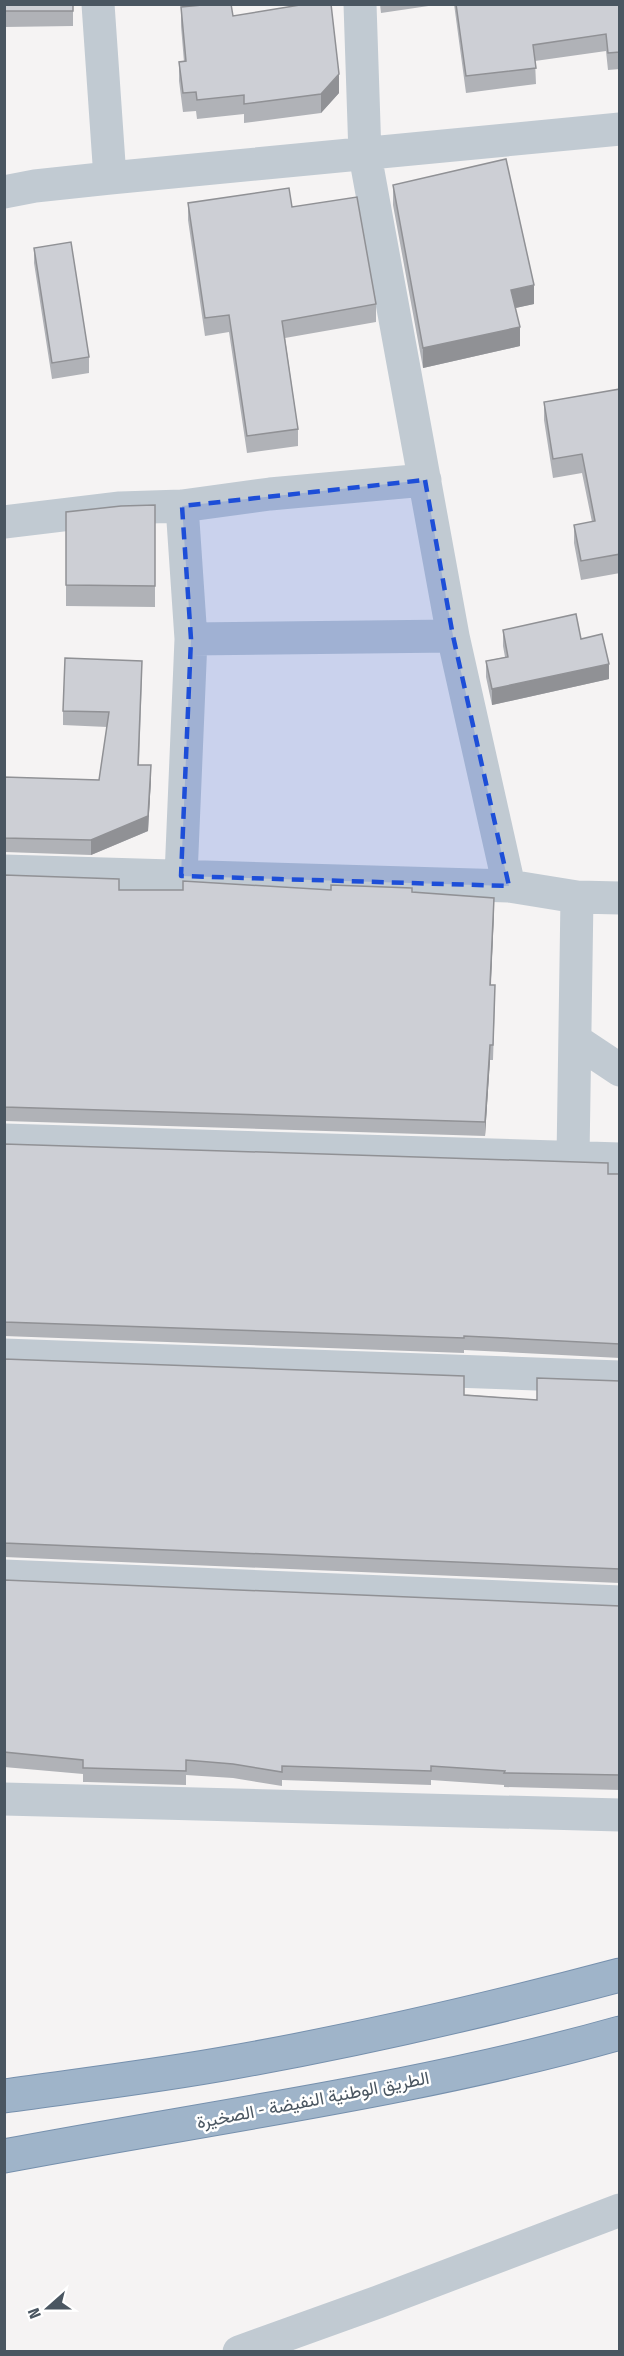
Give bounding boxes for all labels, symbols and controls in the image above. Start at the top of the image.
street label: الطريق الوطنية النفيضة - الصخيرة [195,2067,431,2133]
north arrow [18,2278,78,2338]
text: N [24,2305,45,2321]

